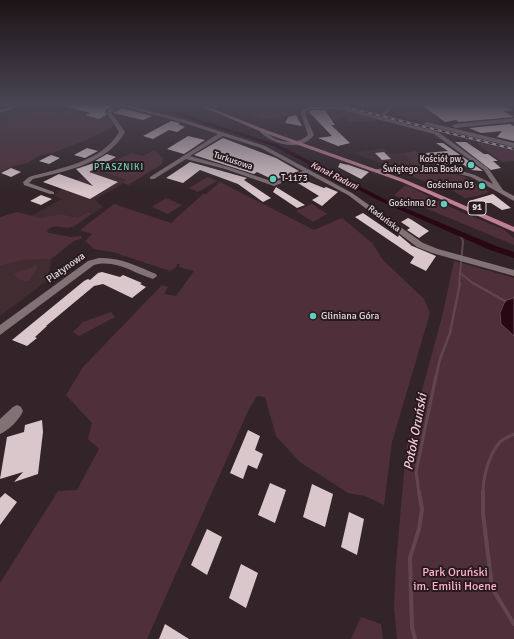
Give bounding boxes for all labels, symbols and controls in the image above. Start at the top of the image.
street label: Turkusowa [212,150,254,172]
place label: Kościół pw. Świętego Jana Bosko [383,155,463,176]
water label: Kanał Raduni [309,160,359,192]
marker: Kościół pw. Świętego Jana Bosko [466,160,476,170]
district label: PTASZNIKI [94,163,144,173]
marker: T-1173 [268,174,278,184]
place label: T-1173 [281,174,308,184]
place label: Gościnna 03 [427,181,474,191]
marker: Gościnna 03 [477,181,487,191]
place label: Gościnna 02 [389,199,436,209]
marker: Gościnna 02 [439,199,449,209]
road number: 91 [468,201,486,215]
street label: Raduńska [366,203,402,235]
street label: Platynowa [44,250,88,286]
place label: Gliniana Góra [321,310,379,322]
marker: Gliniana Góra [308,311,318,321]
water label: Potok Oruński [401,393,431,471]
park label: Park Oruński im. Emilii Hoene [413,566,497,594]

